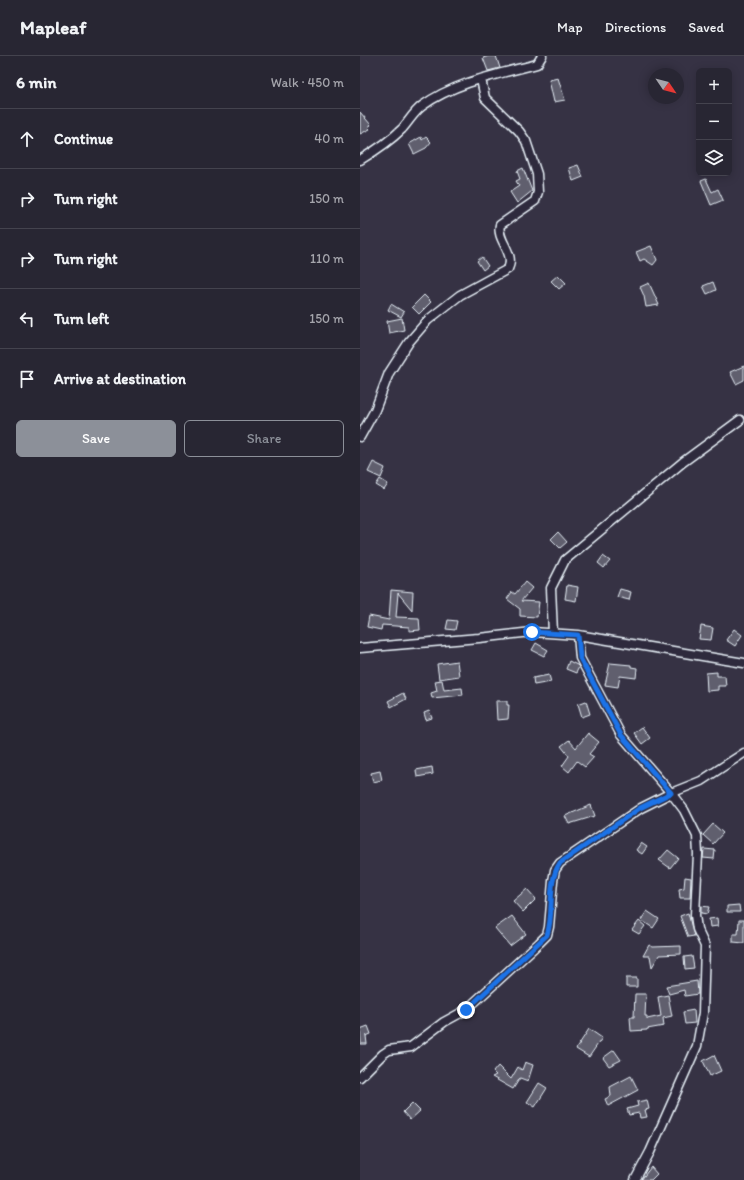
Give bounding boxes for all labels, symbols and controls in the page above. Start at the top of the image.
text: Mapleaf [20,16,86,39]
text: Map [557,19,583,36]
text: Directions [605,19,666,36]
text: Saved [688,19,724,36]
north arrow [648,68,684,104]
map controls [696,68,732,176]
button: + [696,68,732,104]
text: 6 min [16,72,57,92]
text: Walk · 450 m [271,75,344,90]
button: − [696,104,732,140]
icon: ahead [16,128,38,150]
text: Continue [54,130,113,148]
text: 40 m [314,131,344,146]
button: layers [696,140,732,176]
icon: right [16,188,38,210]
text: Turn right [54,190,118,208]
text: 150 m [309,191,344,206]
icon: right [16,248,38,270]
text: Turn right [54,250,118,268]
text: 110 m [310,251,344,266]
icon: left [16,308,38,330]
text: Turn left [54,310,109,328]
text: 150 m [309,311,344,326]
icon: arrive [16,368,38,390]
text: Arrive at destination [54,370,186,388]
button: Save [16,420,176,457]
button: Share [184,420,344,457]
route start [523,623,541,641]
route end [457,1001,475,1019]

